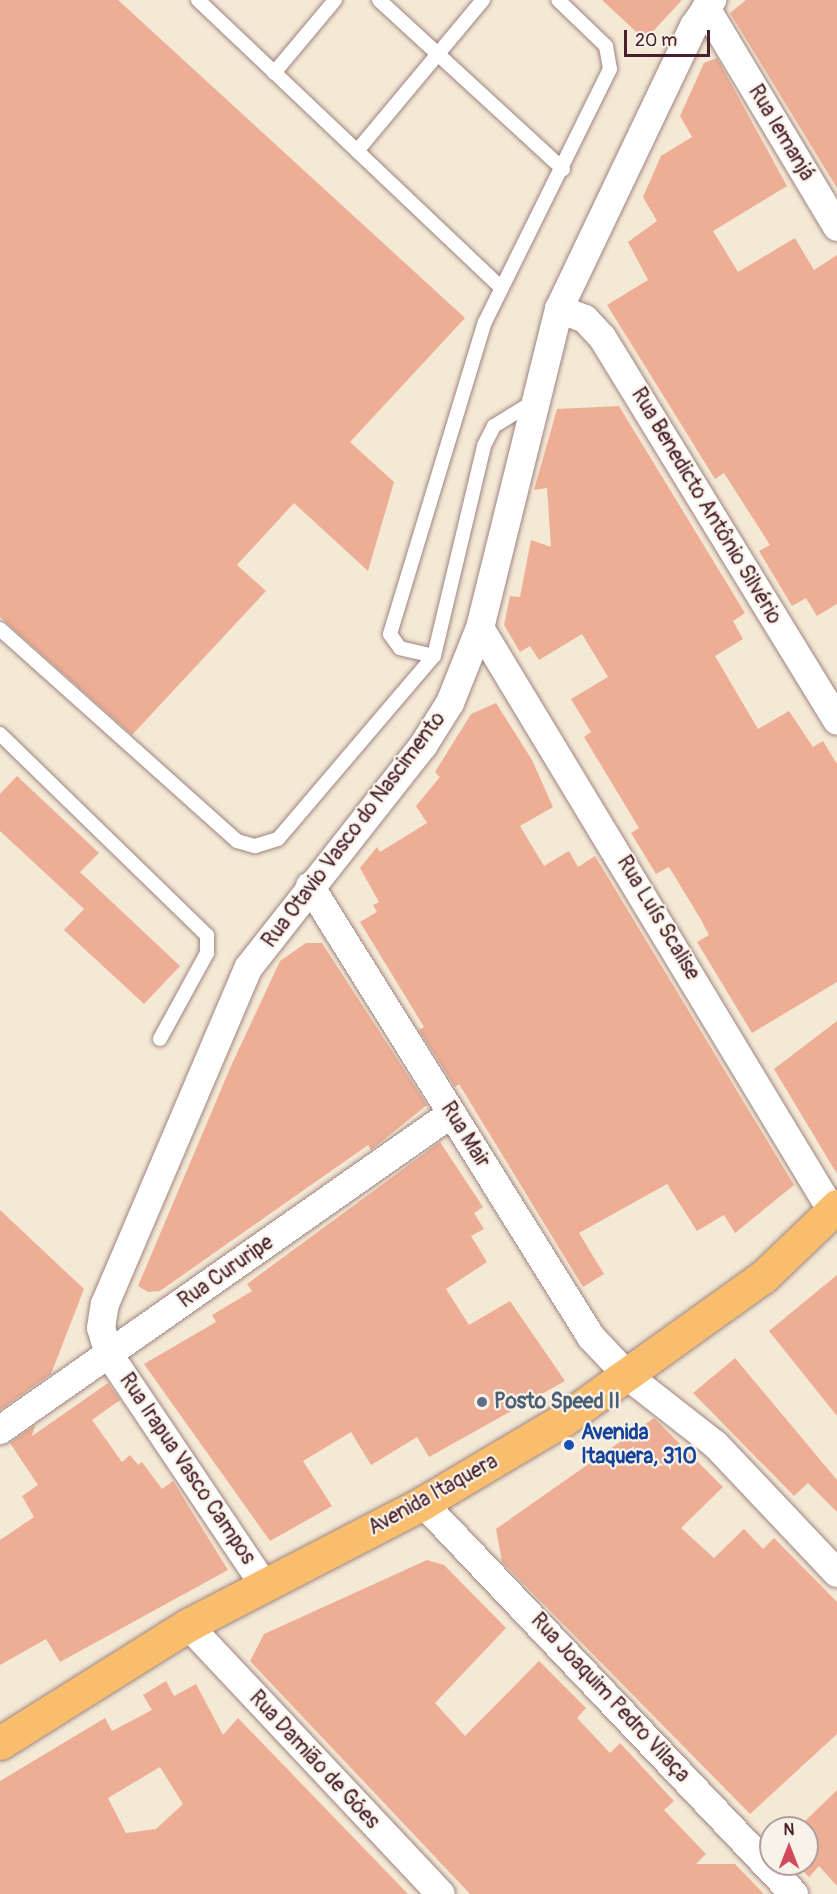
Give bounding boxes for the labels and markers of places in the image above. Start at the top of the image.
place label: Posto Speed II [494,1389,620,1415]
marker: Posto Speed II [475,1395,489,1409]
place label: Avenida Itaquera, 310 [581,1420,697,1470]
marker: Avenida Itaquera, 310 [562,1438,576,1452]

